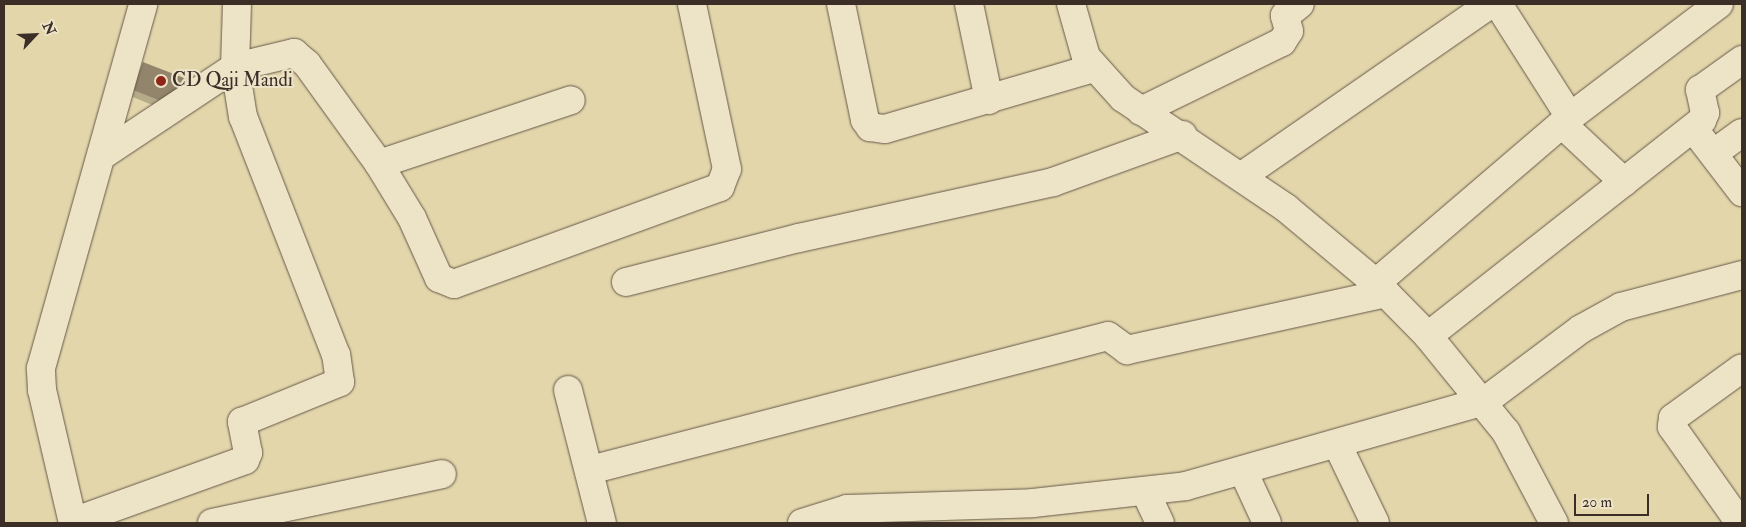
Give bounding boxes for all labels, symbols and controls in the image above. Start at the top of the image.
north arrow [10,10,60,60]
text: N [39,19,59,38]
place label: CD Qaji Mandi [172,70,293,92]
marker: CD Qaji Mandi [154,74,168,88]
scale bar [1576,484,1651,516]
text: 20 m [1582,493,1612,512]

